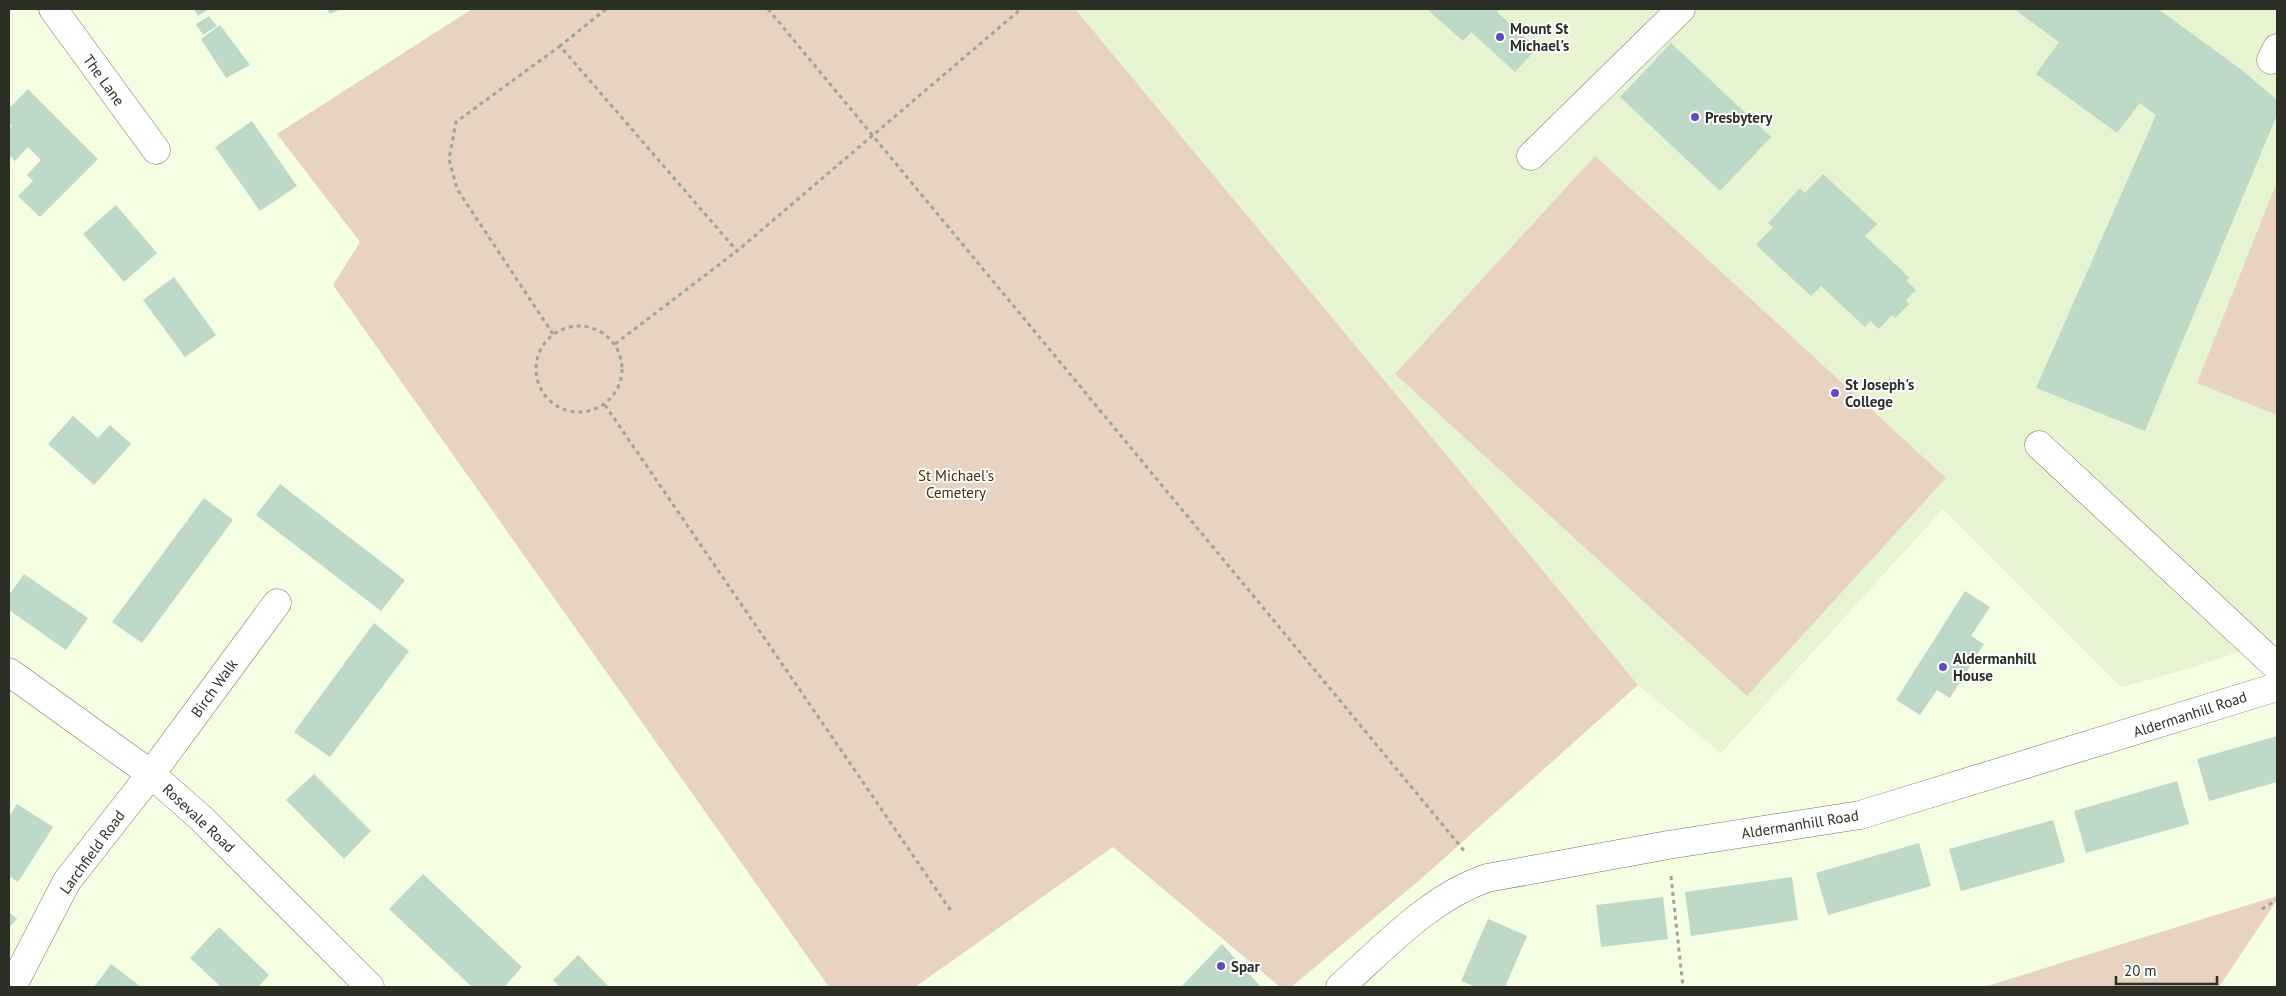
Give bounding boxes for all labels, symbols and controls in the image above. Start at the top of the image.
place label: Mount St Michael's [1510,19,1569,55]
marker: Mount St Michael's [1494,31,1506,43]
street label: The Lane [79,51,129,109]
place label: Presbytery [1705,108,1773,127]
marker: Presbytery [1689,111,1701,123]
place label: St Joseph's College [1845,375,1914,411]
marker: St Joseph's College [1829,387,1841,399]
park label: St Michael's Cemetery [918,466,994,502]
place label: Aldermanhill House [1953,649,2037,685]
street label: Birch Walk [187,655,242,721]
marker: Aldermanhill House [1937,661,1949,673]
street label: Aldermanhill Road [2131,687,2249,741]
street label: Rosevale Road [159,780,239,856]
street label: Aldermanhill Road [1740,805,1860,843]
street label: Larchfield Road [55,806,129,898]
scale bar [2116,954,2217,986]
place label: Spar [1231,957,1260,976]
marker: Spar [1215,960,1227,972]
text: 20 m [2124,961,2157,980]

